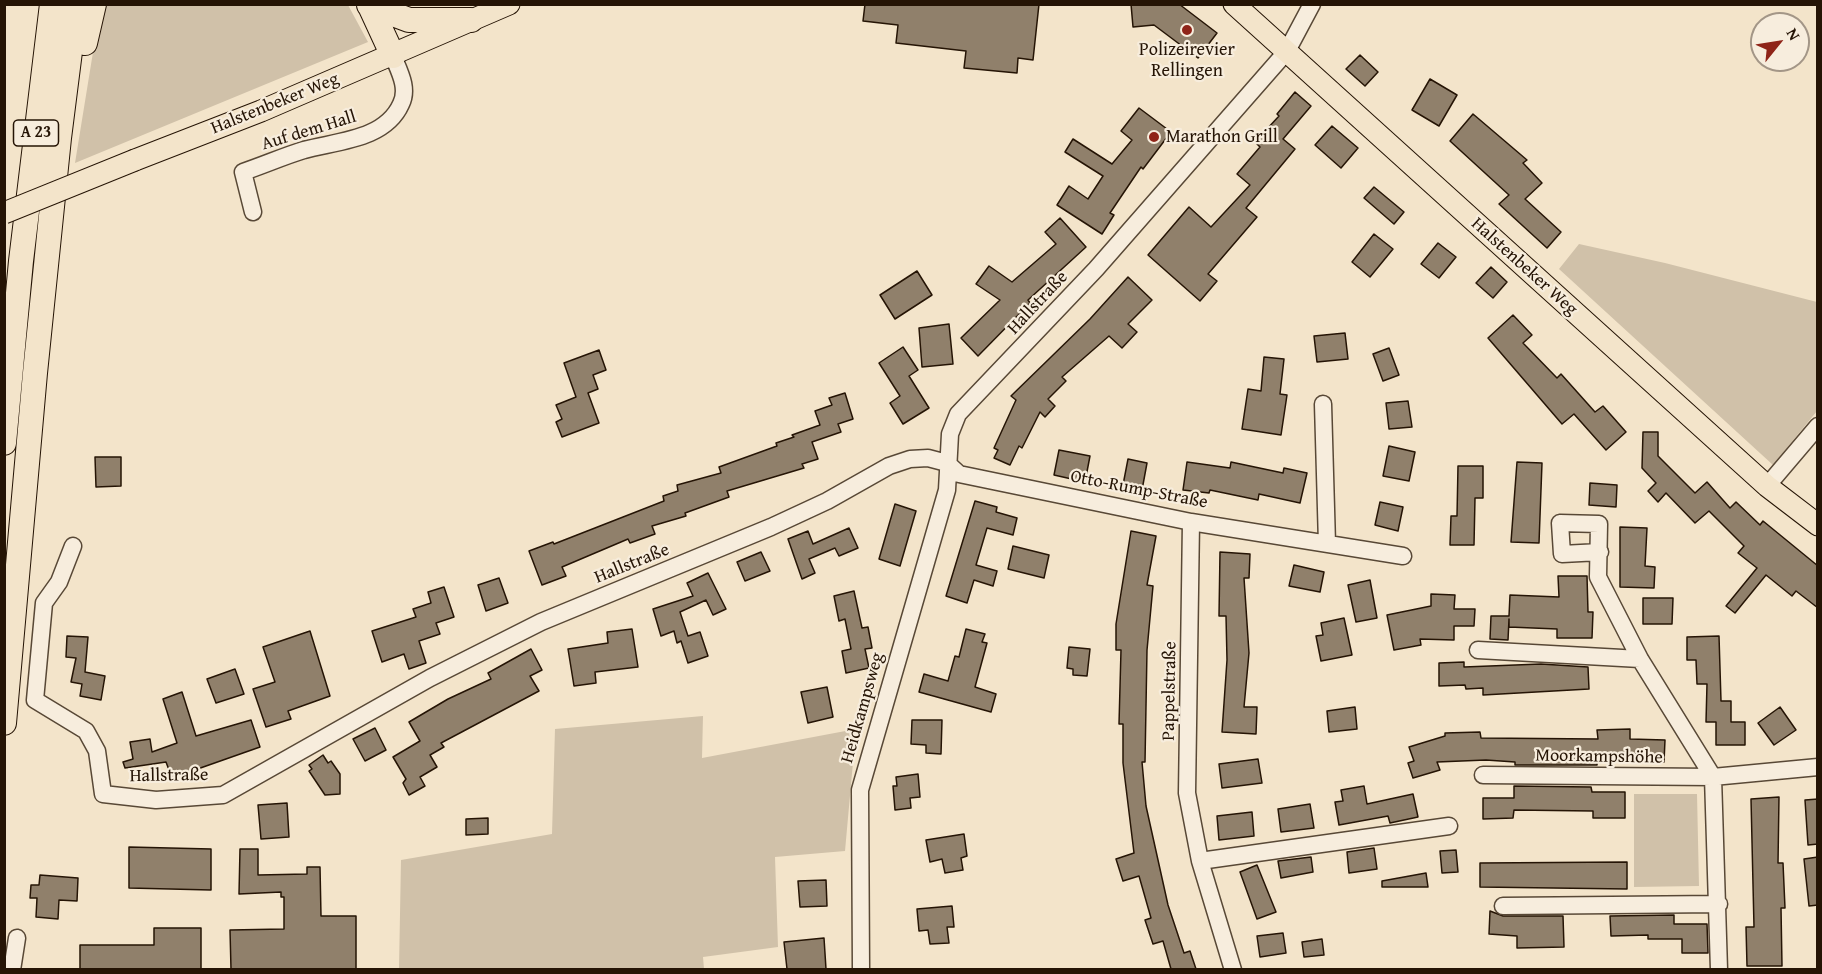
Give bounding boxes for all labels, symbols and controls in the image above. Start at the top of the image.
north arrow [1750,12,1810,72]
marker: Polizeirevier Rellingen [1180,23,1194,37]
text: N [1781,23,1807,45]
place label: Polizeirevier Rellingen [1139,39,1235,82]
street label: Halstenbeker Weg [208,69,342,139]
street label: Auf dem Hall [259,106,359,156]
road number: A 23 [14,120,58,146]
place label: Marathon Grill [1166,126,1278,148]
marker: Marathon Grill [1147,130,1161,144]
street label: Halstenbeker Weg [1466,213,1582,321]
street label: Hallstraße [1003,267,1073,339]
street label: Otto-Rump-Straße [1068,466,1210,514]
street label: Hallstraße [591,539,673,589]
street label: Pappelstraße [1158,641,1182,741]
street label: Heidkampsweg [837,650,889,766]
street label: Moorkampshöhe [1535,745,1663,769]
street label: Hallstraße [129,765,209,787]

